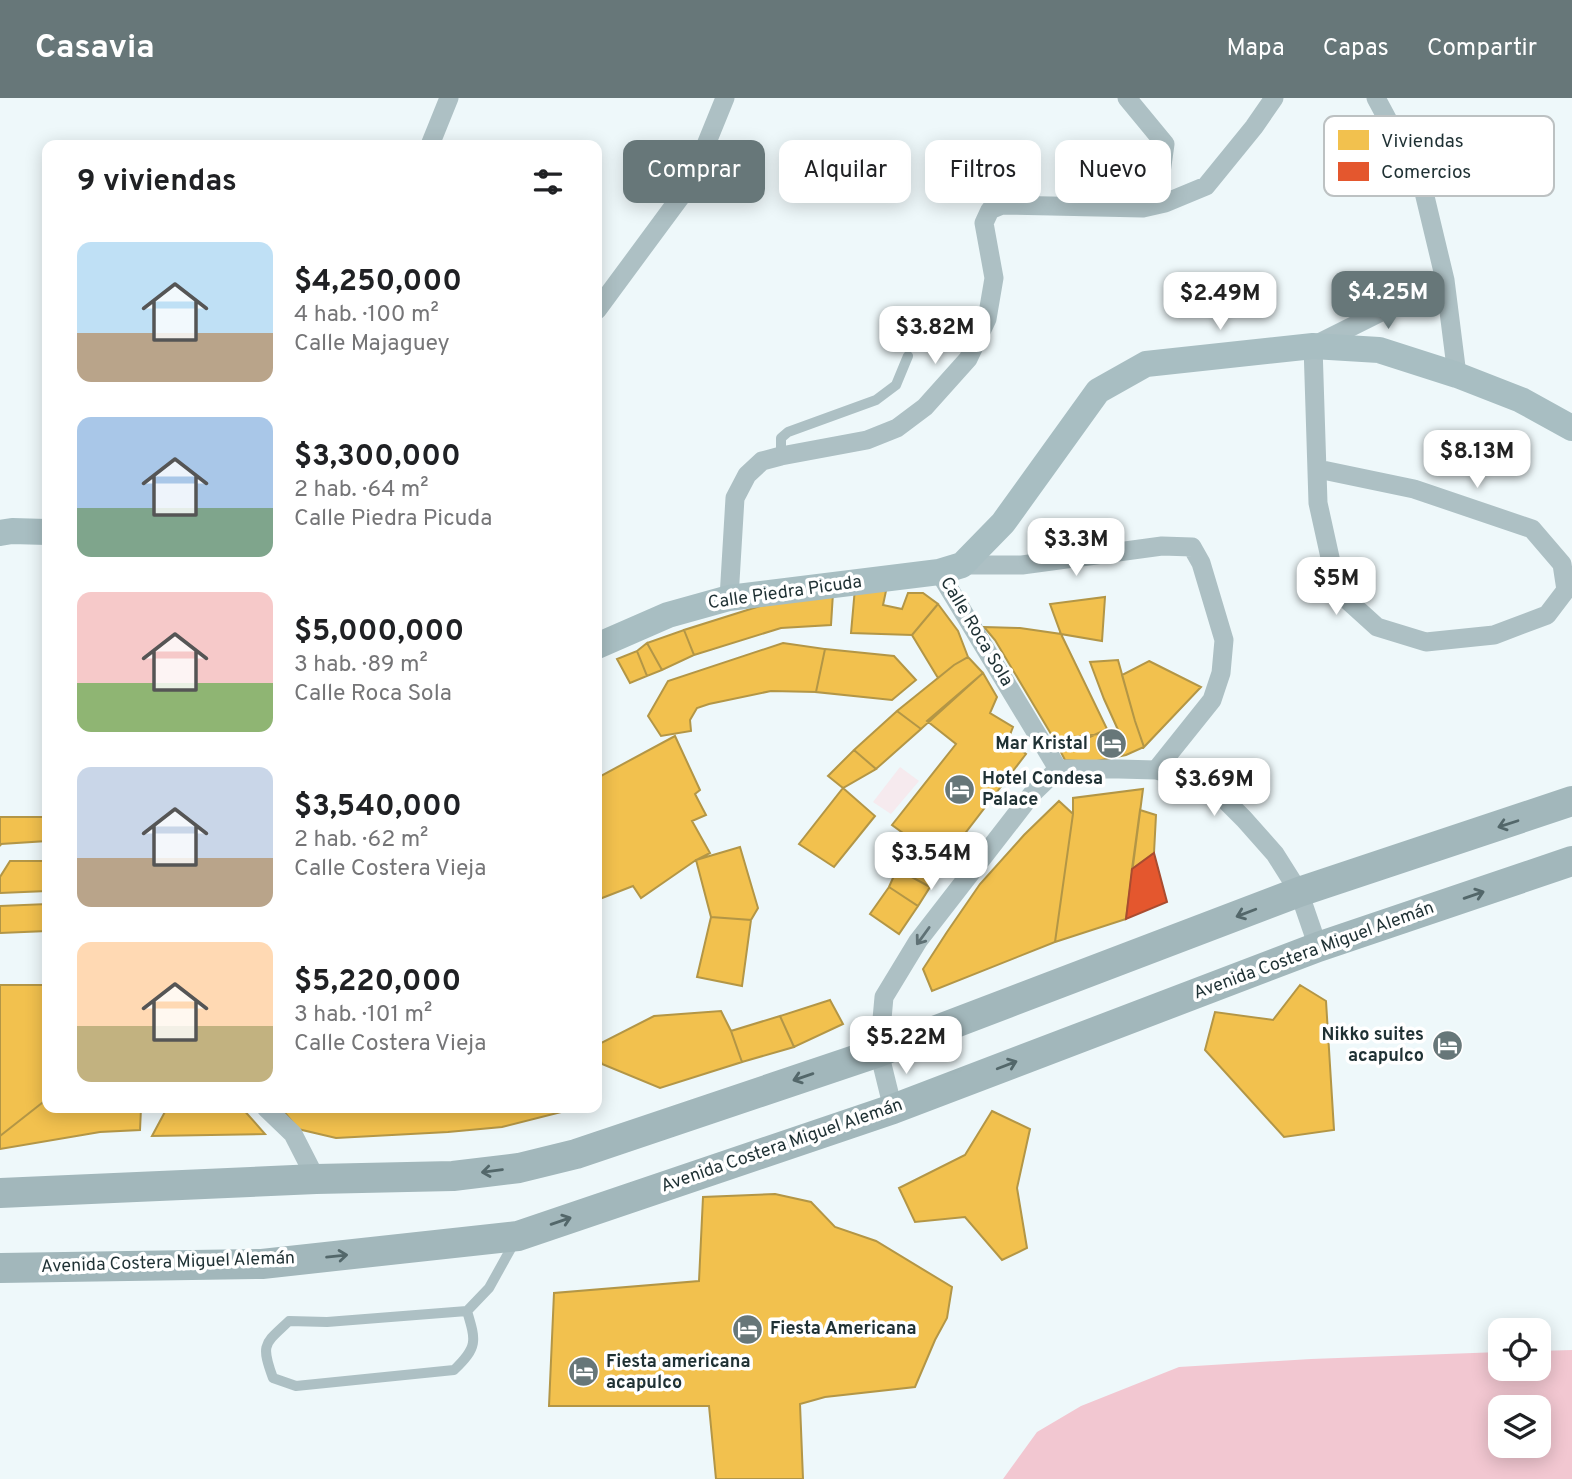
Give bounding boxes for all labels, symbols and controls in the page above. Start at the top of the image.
text: Casavia [35,28,155,70]
text: Mapa [1227,34,1285,64]
text: Capas [1323,34,1389,64]
text: Compartir [1427,34,1537,64]
legend [1324,116,1554,196]
text: Viviendas [1381,130,1464,154]
chip: Comprar [623,140,765,203]
chip: Alquilar [779,140,911,203]
chip: Filtros [925,140,1041,203]
chip: Nuevo [1055,140,1171,203]
text: Comercios [1381,161,1471,185]
icon: filters [529,163,567,201]
text: 9 viviendas [77,164,237,201]
text: $4,250,000 [294,264,462,301]
icon: home [133,270,217,354]
pin: $2.49M [1163,272,1277,332]
pin: $4.25M [1331,272,1445,331]
text: $4.25M [1348,279,1428,308]
text: $2.49M [1179,280,1261,309]
text: 4 hab. · 100 m² [294,301,439,330]
pin: $3.82M [878,306,992,366]
text: $3.82M [895,314,975,343]
text: Calle Majaguey [294,330,450,359]
pin: $8.13M [1420,430,1534,490]
text: $8.13M [1440,438,1514,467]
text: $3,300,000 [294,439,461,476]
icon: home [133,445,217,529]
text: 2 hab. · 64 m² [294,476,429,505]
text: Calle Piedra Picuda [294,505,492,534]
pin: $3.3M [1027,518,1125,578]
text: $3.3M [1043,526,1109,555]
pin: $5M [1302,558,1370,617]
text: $5M [1313,565,1359,594]
street label: Calle Piedra Picuda [707,571,863,615]
street label: Calle Roca Sola [934,573,1018,691]
text: $5,000,000 [294,614,464,651]
icon: home [133,620,217,704]
text: 3 hab. · 89 m² [294,651,428,680]
text: Calle Roca Sola [294,680,452,709]
hotel icon: Mar Kristal [1094,727,1128,761]
place label: Mar Kristal [995,733,1088,756]
pin: $3.69M [1157,758,1271,818]
text: $3.69M [1174,766,1254,795]
place label: Hotel Condesa Palace [982,768,1103,812]
hotel icon: Hotel Condesa Palace [942,772,976,806]
text: $3,540,000 [294,789,462,826]
icon: home [133,795,217,879]
one-way arrow [1497,819,1519,831]
text: 2 hab. · 62 m² [294,826,428,855]
pin: $3.54M [874,832,988,892]
text: $3.54M [891,840,971,869]
text: Calle Costera Vieja [294,855,486,884]
one-way arrow [1462,888,1484,900]
street label: Avenida Costera Miguel Alemán [1191,897,1437,1005]
one-way arrow [1235,907,1257,920]
one-way arrow [916,926,930,945]
text: $5,220,000 [294,964,461,1001]
icon: home [133,970,217,1054]
text: 3 hab. · 101 m² [294,1001,432,1030]
pin: $5.22M [849,1016,963,1076]
text: $5.22M [866,1024,946,1053]
place label: Nikko suites acapulco [1321,1024,1424,1068]
hotel icon: Nikko suites acapulco [1430,1028,1464,1062]
text: Calle Costera Vieja [294,1030,486,1059]
one-way arrow [996,1058,1018,1071]
one-way arrow [792,1072,814,1085]
street label: Avenida Costera Miguel Alemán [658,1094,906,1198]
one-way arrow [481,1165,504,1178]
one-way arrow [550,1214,572,1226]
street label: Avenida Costera Miguel Alemán [41,1247,295,1279]
one-way arrow [325,1249,348,1262]
hotel icon: Fiesta Americana [730,1312,764,1346]
place label: Fiesta Americana [770,1318,917,1341]
map controls [1488,1318,1551,1458]
button: locate [1488,1318,1551,1381]
place label: Fiesta americana acapulco [606,1351,750,1395]
hotel icon: Fiesta americana acapulco [566,1355,600,1389]
button: layers [1488,1395,1551,1458]

